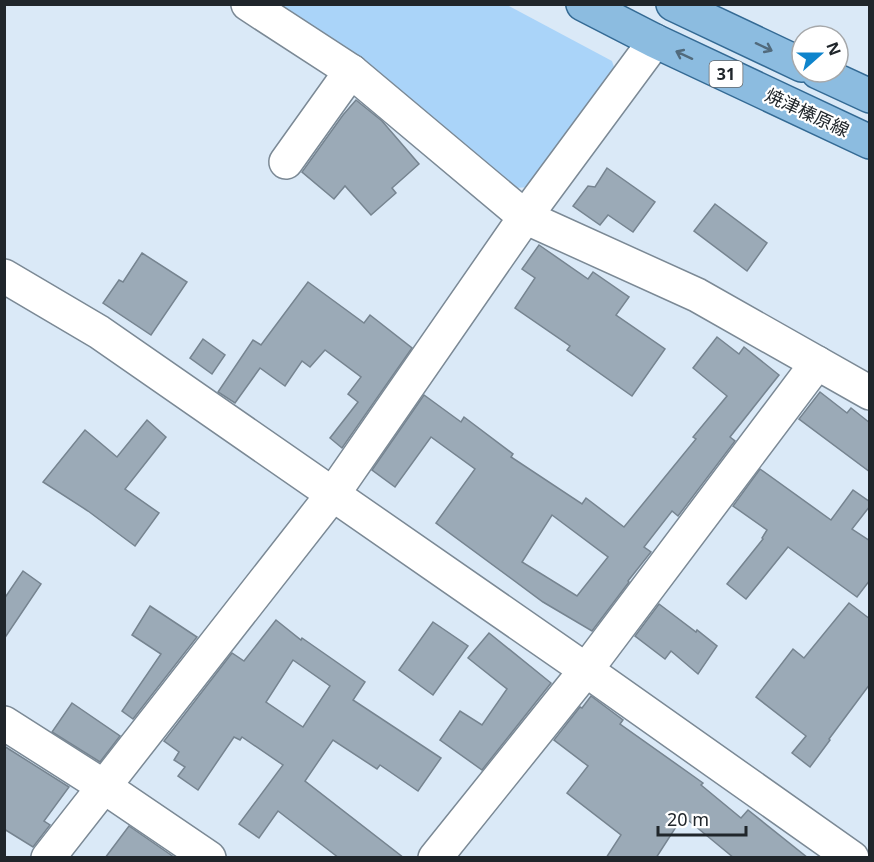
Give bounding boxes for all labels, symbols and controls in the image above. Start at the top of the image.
north arrow [790,24,850,84]
text: N [821,39,847,59]
one-way arrow [754,42,772,54]
one-way arrow [675,48,693,60]
road number: 31 [710,61,742,87]
street label: 焼津榛原線 [762,82,853,142]
scale bar [658,799,746,837]
text: 20 m [667,807,709,831]

